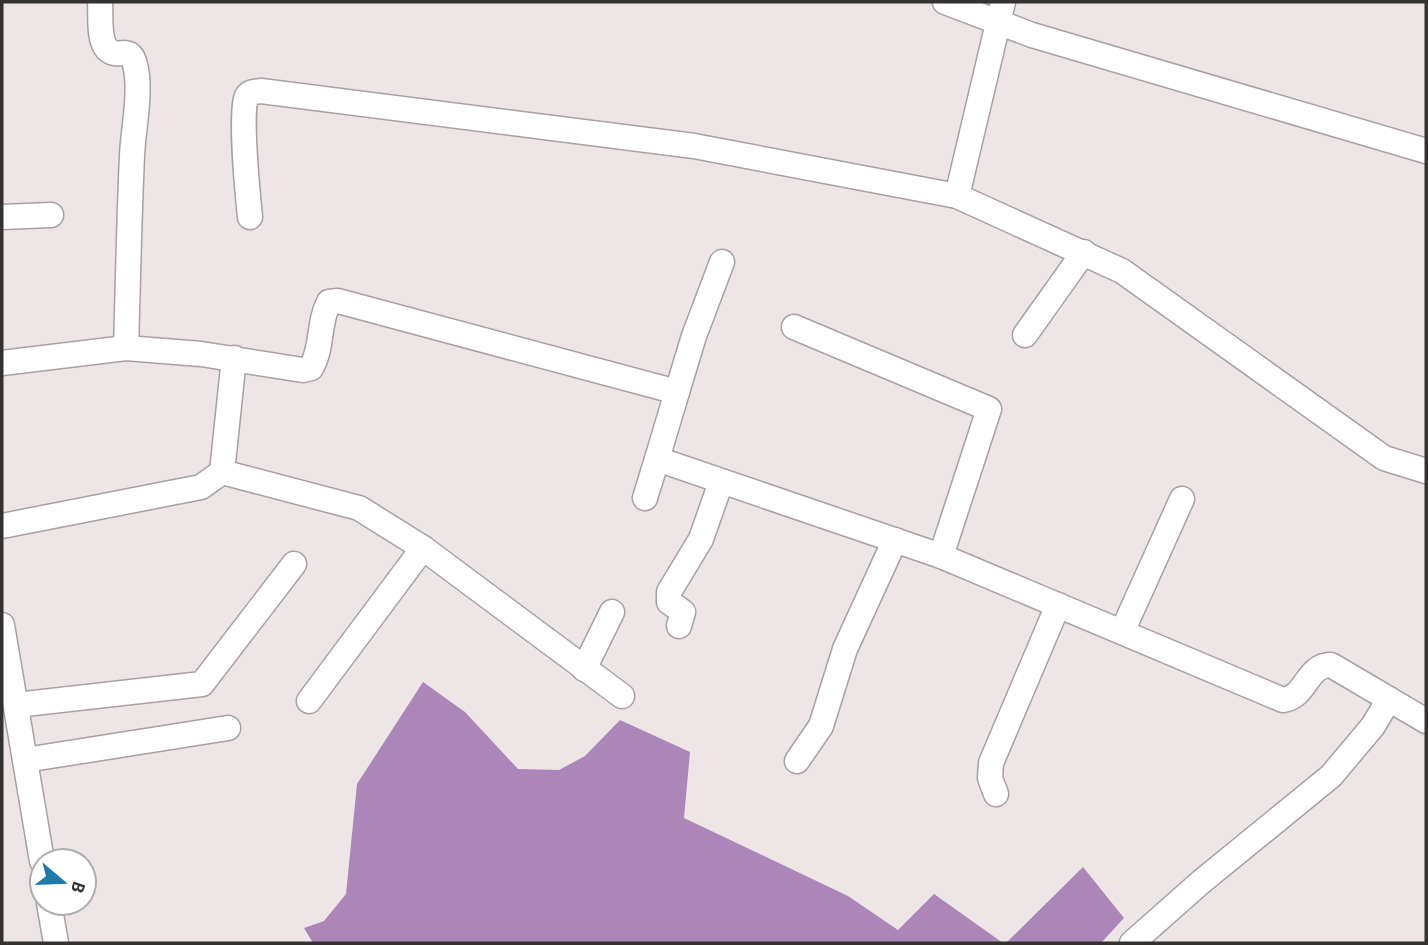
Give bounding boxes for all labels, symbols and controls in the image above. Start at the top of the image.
north arrow [28,847,98,917]
text: B [67,879,88,895]

